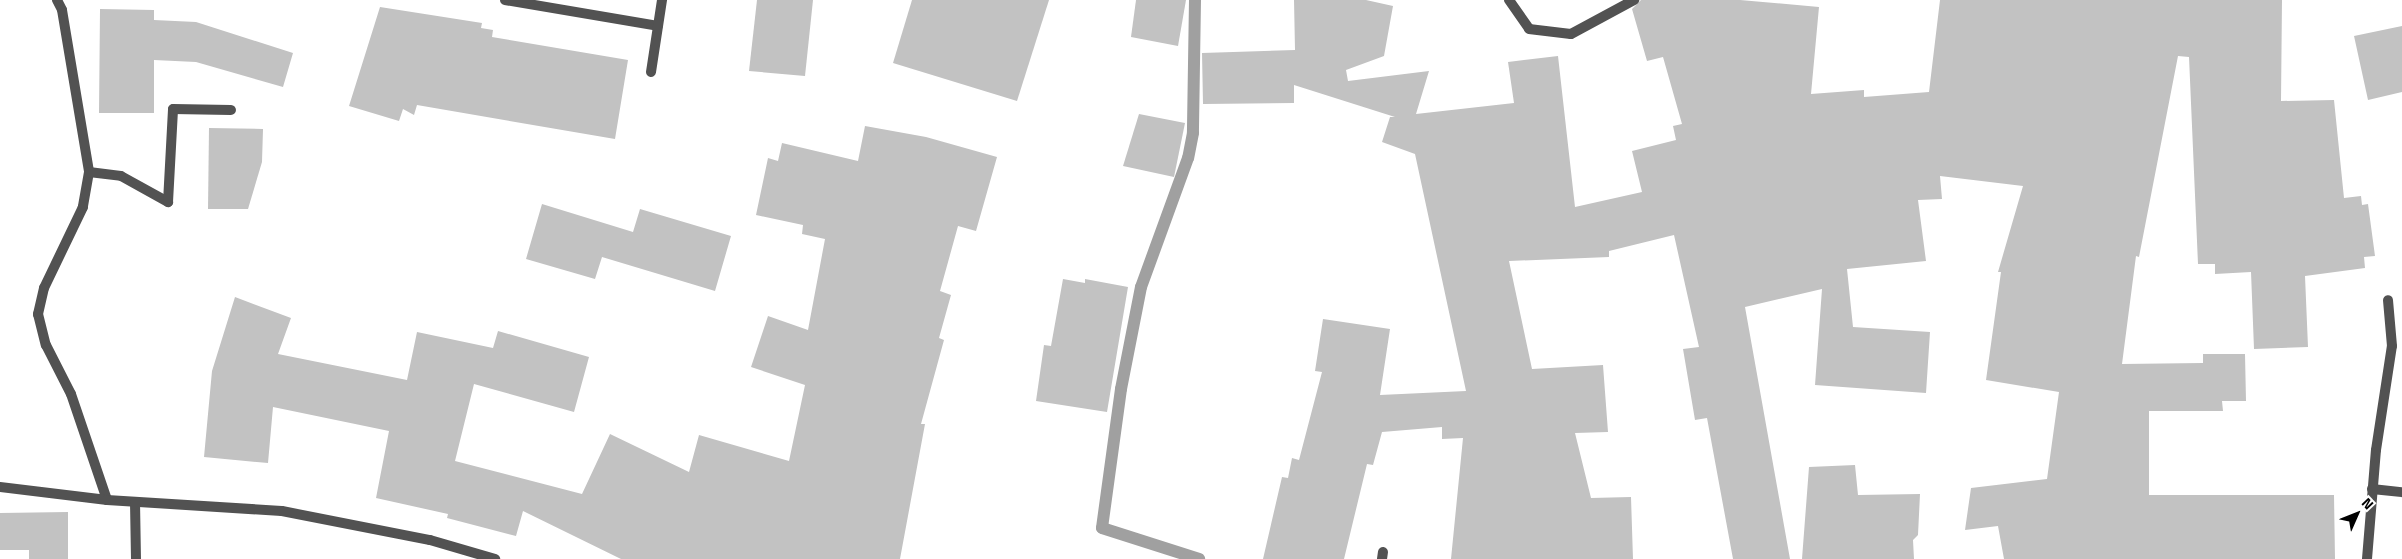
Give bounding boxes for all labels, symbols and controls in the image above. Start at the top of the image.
north arrow [2332,489,2382,539]
text: N [2357,492,2379,514]

